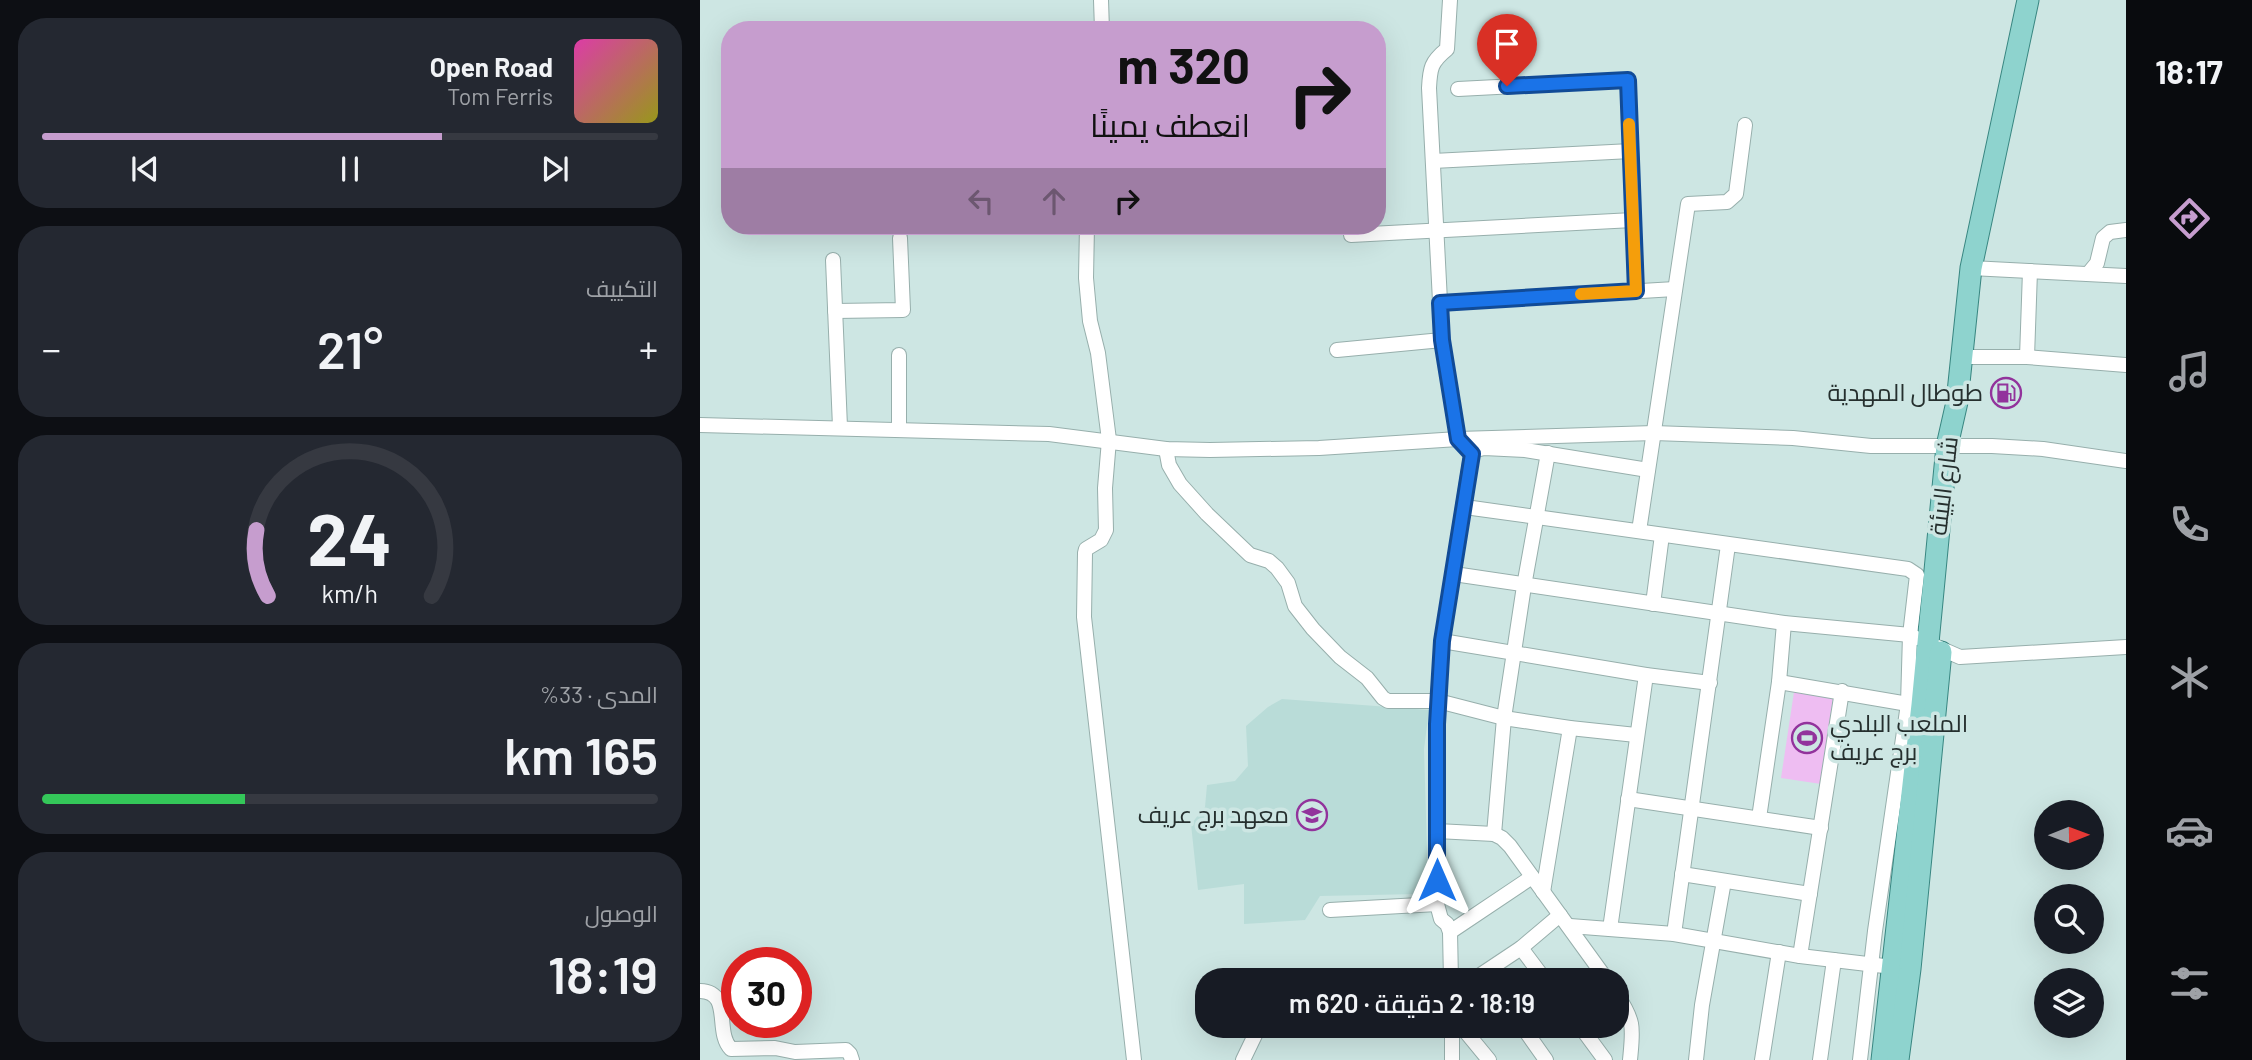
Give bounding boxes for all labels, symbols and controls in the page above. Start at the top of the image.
pin [1477,14,1537,86]
icon: arrive [1488,25,1526,63]
text: 320 m [1117,35,1250,94]
icon: right [1274,49,1365,140]
text: Open Road [430,51,553,82]
text: 18:17 [2155,52,2223,90]
text: Tom Ferris [447,82,553,110]
text: انعطف يمينًا [1090,105,1250,143]
icon: previous [126,150,164,188]
icon: pause [331,150,369,188]
icon: next [536,150,574,188]
icon: left [962,182,1000,220]
icon: ahead [1035,182,1073,220]
icon: right [1108,182,1146,220]
icon: directions [2165,194,2214,243]
text: التكييف [586,274,658,302]
text: 21° [317,317,383,379]
text: − [42,325,61,371]
text: + [639,325,658,371]
icon: music [2165,347,2214,396]
fuel station icon: طوطال المهدية [1989,376,2023,410]
place label: طوطال المهدية [1827,377,1983,407]
street label: شارع البيئة [1922,435,1966,537]
text: 24 [308,493,392,581]
icon: phone [2165,500,2214,549]
text: km/h [322,578,378,608]
icon: climate [2165,653,2214,702]
text: المدى · 33% [540,680,658,708]
place label: الملعب البلدي برج عريف [1830,708,1968,768]
sports icon: الملعب البلدي برج عريف [1790,721,1824,755]
text: 165 km [504,723,658,785]
school or university icon: معهد برج عريف [1295,798,1329,832]
place label: معهد برج عريف [1137,799,1289,831]
north arrow [2034,800,2104,870]
map controls [2034,800,2104,1038]
icon: car [2165,806,2214,855]
position arrow [1400,843,1474,917]
button: search [2034,884,2104,954]
text: الوصول [585,899,658,927]
text: 18:19 [548,942,658,1004]
speed limit sign: 30 [721,947,812,1038]
icon: filters [2165,959,2214,1008]
button: layers [2034,968,2104,1038]
text: 18:19 · 2 دقيقة · 620 m [1289,987,1535,1018]

